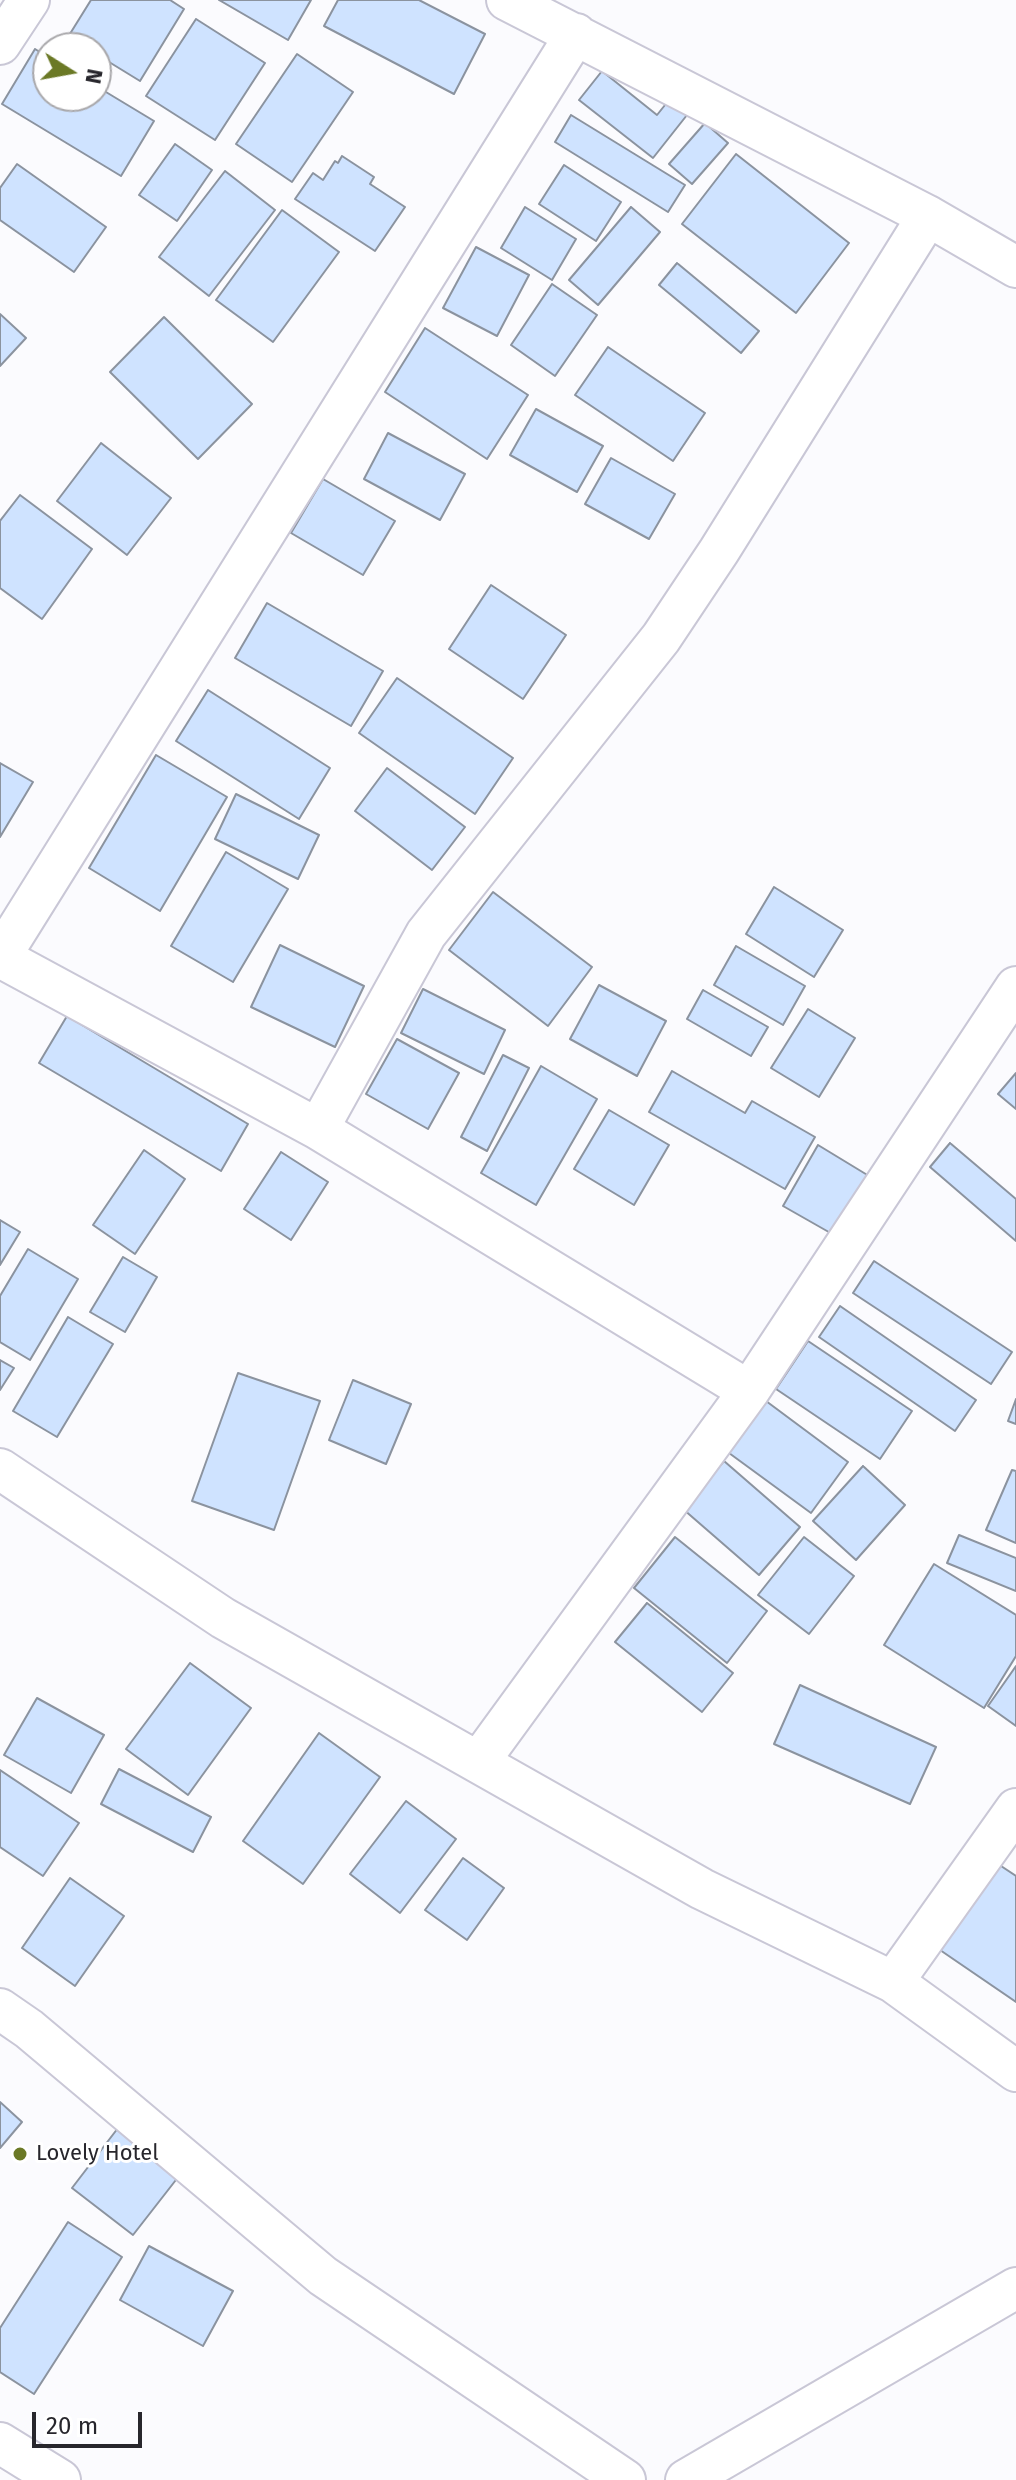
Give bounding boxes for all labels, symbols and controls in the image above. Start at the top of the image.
north arrow [32,32,112,112]
text: N [79,67,109,86]
place label: Lovely Hotel [36,2141,159,2167]
marker: Lovely Hotel [11,2145,29,2163]
scale bar [36,2396,146,2446]
text: 20 m [46,2412,98,2440]

